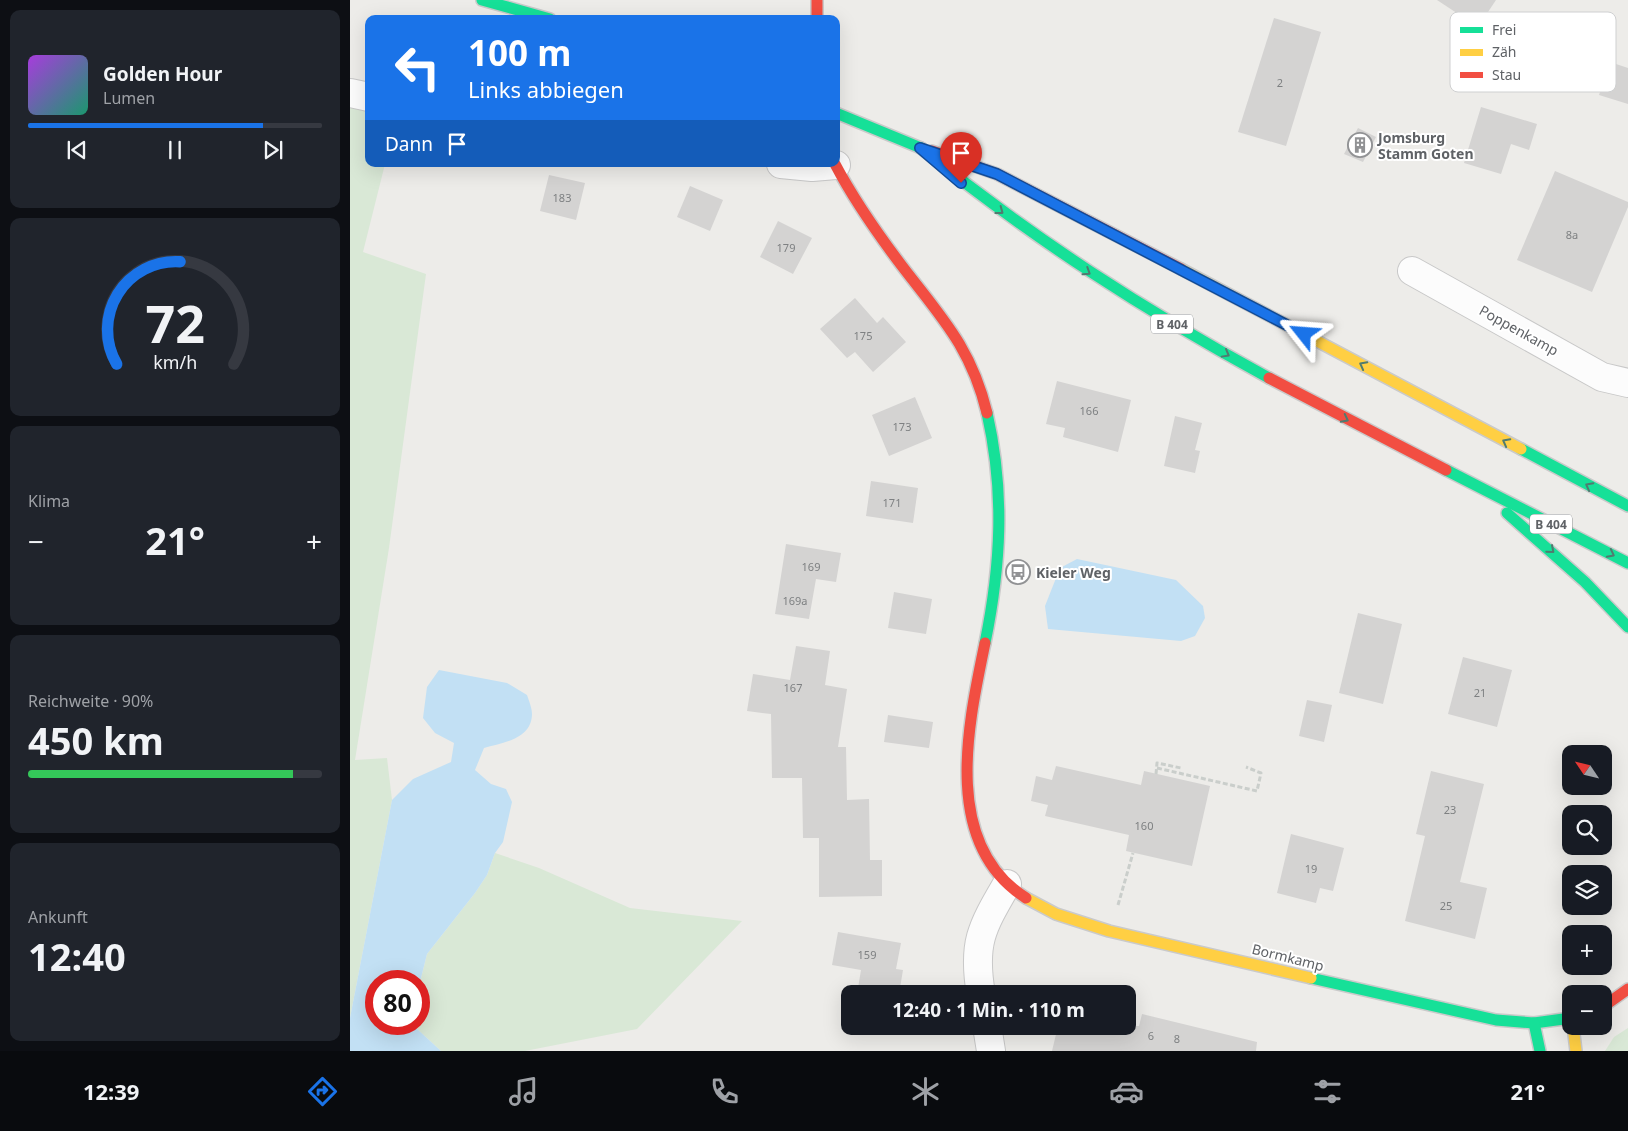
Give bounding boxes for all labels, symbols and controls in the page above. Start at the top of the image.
legend [1450,12,1616,92]
text: Frei [1492,20,1516,39]
text: 100 m [468,29,571,76]
icon: left [385,35,450,100]
text: Zäh [1492,42,1517,61]
text: Golden Hour [103,61,222,87]
text: Stau [1492,65,1521,84]
text: Links abbiegen [468,74,624,104]
house number: 2 [1277,75,1283,90]
text: Lumen [103,87,155,109]
place label: Jomsburg Stamm Goten [1376,128,1474,163]
icon: arrive [443,130,471,158]
text: Dann [385,131,433,157]
pin [940,132,982,183]
building icon: Jomsburg Stamm Goten [1347,132,1373,158]
icon: previous [63,136,91,164]
icon: pause [161,136,189,164]
icon: next [259,136,287,164]
icon: arrive [947,139,975,167]
house number: 183 [553,190,571,205]
one-way arrow [994,205,1003,214]
house number: 8a [1566,227,1578,242]
house number: 179 [777,240,795,255]
one-way arrow [1081,265,1090,275]
text: 72 [145,287,205,358]
street label: Poppenkamp [1476,300,1562,360]
position arrow [1277,307,1329,359]
road number: B 404 [1151,314,1193,334]
house number: 175 [854,328,872,343]
one-way arrow [1221,348,1230,358]
text: km/h [153,350,197,374]
one-way arrow [1359,361,1368,371]
house number: 166 [1080,403,1098,418]
one-way arrow [1340,413,1349,423]
house number: 173 [893,419,911,434]
one-way arrow [1503,438,1512,448]
one-way arrow [1585,482,1594,492]
text: Klima [28,490,70,512]
house number: 171 [883,495,901,510]
text: 21° [145,514,205,566]
road number: B 404 [1530,514,1572,534]
text: − [28,522,44,560]
text: + [306,522,322,560]
one-way arrow [1545,545,1554,554]
one-way arrow [1606,548,1615,559]
house number: 169 [802,559,820,574]
bus stop icon: Kieler Weg [1005,559,1031,585]
place label: Kieler Weg [1036,563,1111,582]
house number: 169a [782,593,808,608]
house number: 167 [784,680,802,695]
house number: 21 [1474,685,1486,700]
text: Reichweite · 90% [28,690,153,712]
text: 450 km [28,714,164,766]
north arrow [1562,745,1612,795]
map controls [1562,745,1612,1035]
house number: 23 [1444,802,1456,817]
button: search [1562,805,1612,855]
house number: 160 [1135,818,1153,833]
house number: 19 [1305,861,1317,876]
button: layers [1562,865,1612,915]
house number: 25 [1440,898,1452,913]
text: Ankunft [28,906,88,928]
button: + [1562,925,1612,975]
text: 12:40 [28,930,126,982]
street label: Bormkamp [1250,939,1326,975]
house number: 159 [858,947,876,962]
speed limit sign: 80 [365,970,430,1035]
button: − [1562,985,1612,1035]
text: 12:40 · 1 Min. · 110 m [892,997,1085,1023]
house number: 6 [1148,1028,1154,1043]
house number: 8 [1174,1031,1180,1046]
icon: directions [305,1074,340,1109]
icon: music [506,1074,541,1109]
icon: phone [707,1074,742,1109]
icon: climate [908,1074,943,1109]
icon: car [1109,1074,1144,1109]
icon: filters [1310,1074,1345,1109]
text: 12:39 [83,1076,139,1106]
text: 21° [1510,1076,1545,1106]

